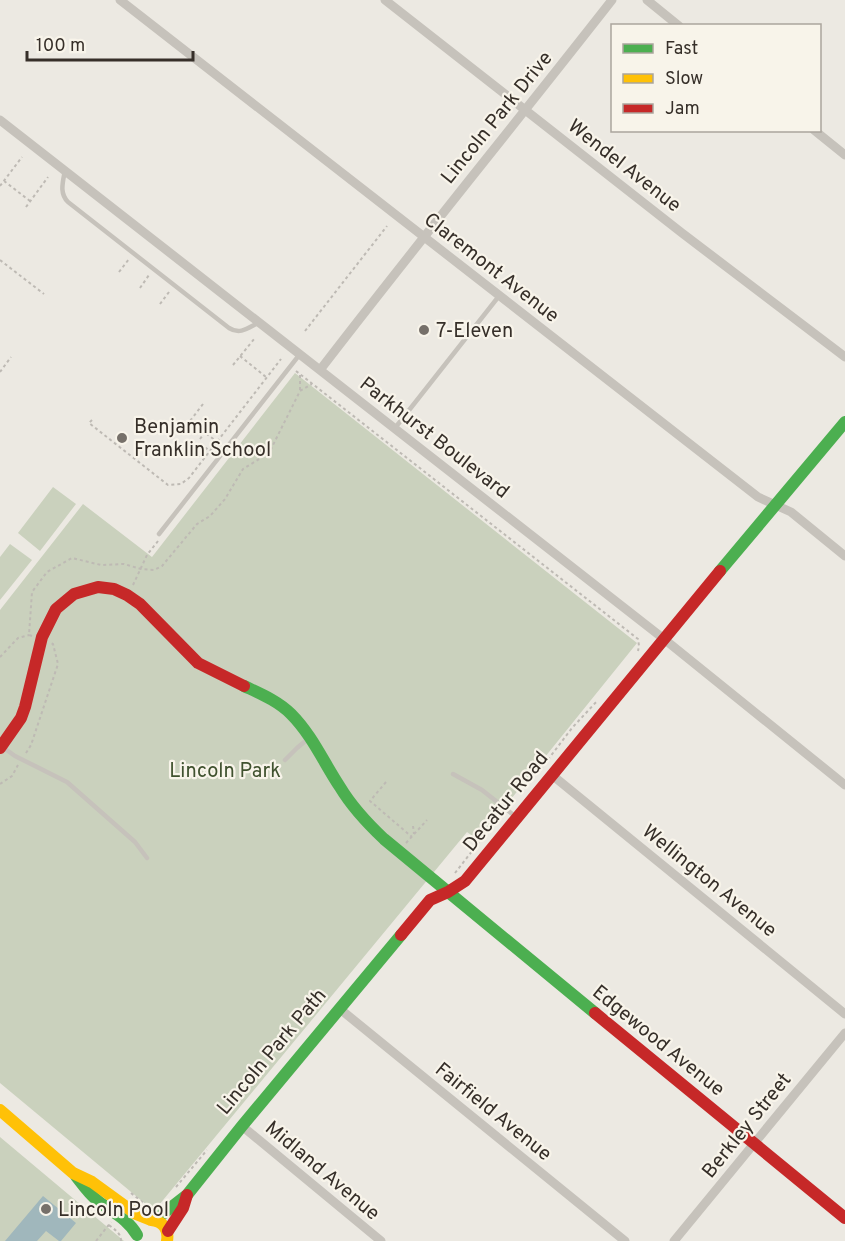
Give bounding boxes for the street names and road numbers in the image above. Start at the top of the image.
street label: Lincoln Park Drive [436,46,559,190]
street label: Wendel Avenue [562,114,686,219]
street label: Claremont Avenue [418,208,564,330]
street label: Parkhurst Boulevard [353,372,514,505]
street label: Decatur Road [458,747,555,858]
street label: Wellington Avenue [636,819,781,944]
street label: Edgewood Avenue [586,980,729,1103]
street label: Lincoln Park Path [212,984,333,1121]
street label: Fairfield Avenue [429,1057,556,1168]
street label: Berkley Street [697,1068,798,1184]
street label: Midland Avenue [259,1116,384,1227]

